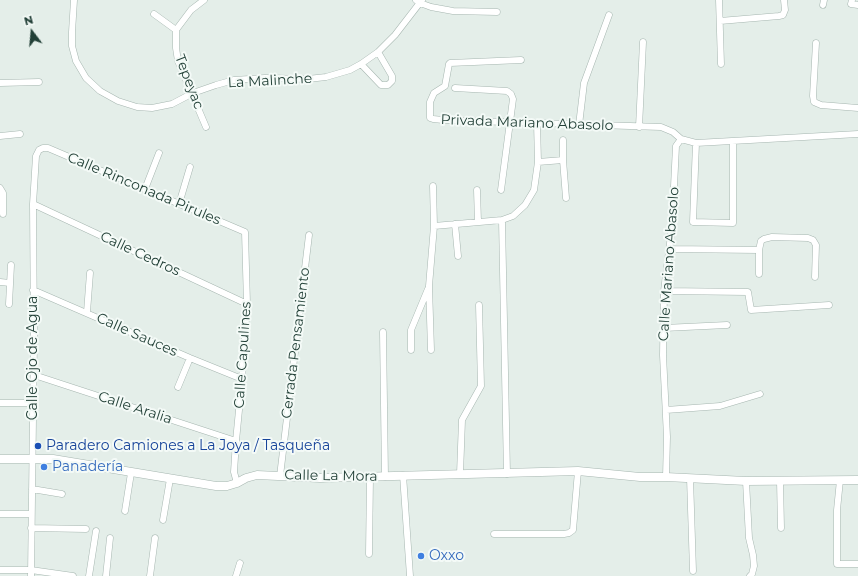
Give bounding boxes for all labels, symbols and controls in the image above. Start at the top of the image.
north arrow [12,12,52,52]
text: N [22,13,35,28]
street label: Tepeyac [171,52,207,112]
street label: La Malinche [227,70,313,92]
street label: Privada Mariano Abasolo [440,112,614,134]
street label: Calle Rinconada Pirules [65,149,223,229]
street label: Calle Mariano Abasolo [655,186,683,342]
street label: Calle Cedros [97,228,183,280]
street label: Cerrada Pensamiento [278,267,314,419]
street label: Calle Ojo de Agua [25,296,41,420]
street label: Calle Capulines [231,301,255,409]
street label: Calle Sauces [94,310,180,360]
street label: Calle Aralia [96,388,174,428]
place label: Paradero Camiones a La Joya / Tasqueña [46,438,330,454]
marker: Paradero Camiones a La Joya / Tasqueña [33,441,43,451]
place label: Panadería [52,459,123,475]
marker: Panadería [39,462,49,472]
street label: Calle La Mora [284,467,378,485]
place label: Oxxo [429,548,464,564]
marker: Oxxo [416,551,426,561]

